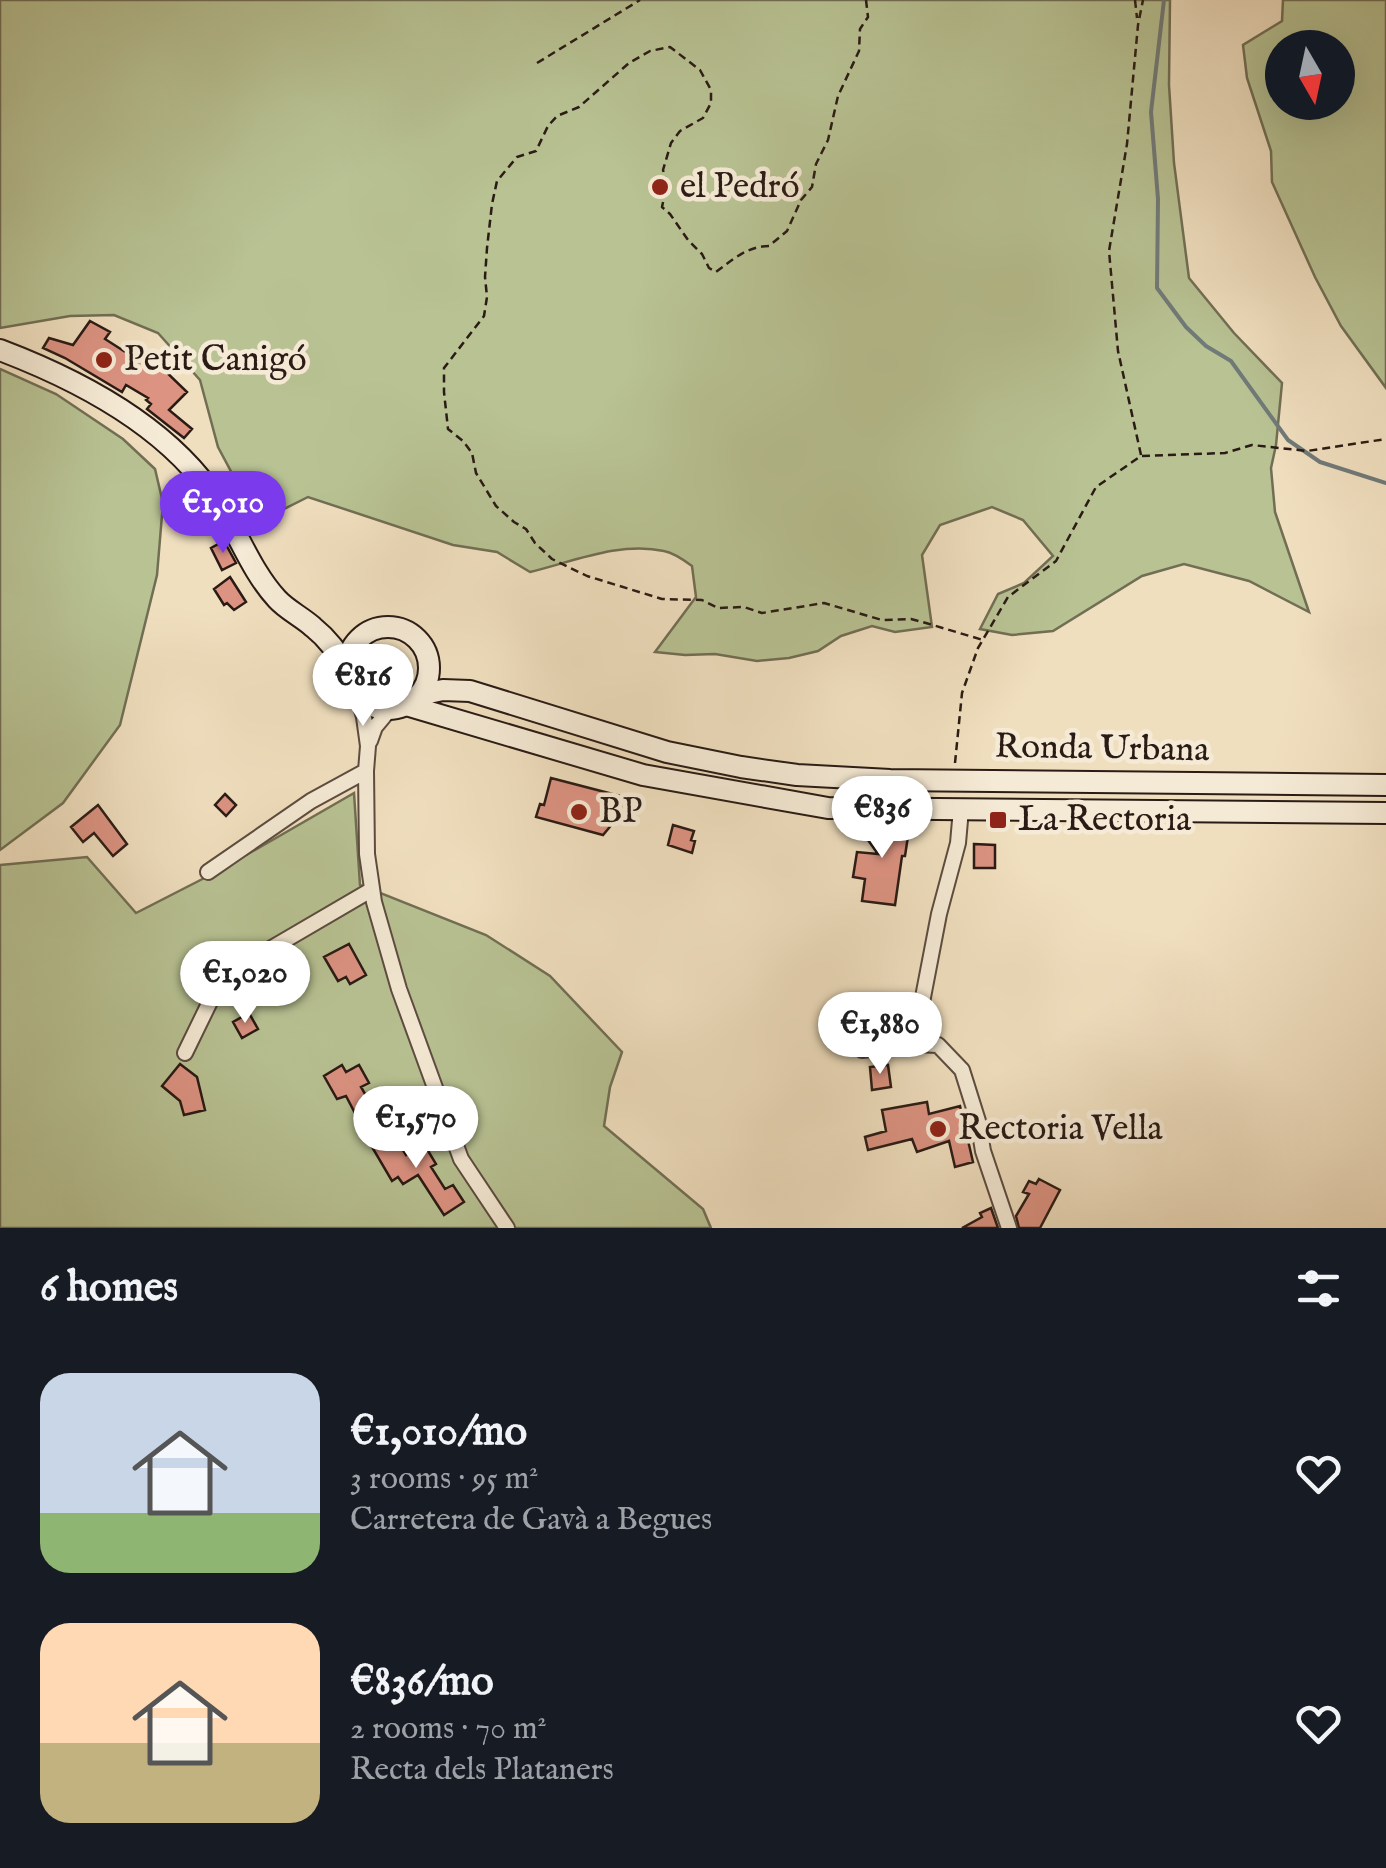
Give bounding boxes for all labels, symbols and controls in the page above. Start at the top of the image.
north arrow [1265,30,1355,120]
map controls [1265,30,1355,120]
place label: el Pedró [680,165,800,210]
marker: el Pedró [649,176,671,198]
place label: Petit Canigó [124,338,307,383]
marker: Petit Canigó [93,349,115,371]
pin: €1,010 [142,471,304,556]
text: €1,010 [182,483,264,524]
pin: €816 [304,644,422,729]
text: €816 [335,656,391,697]
street label: Ronda Urbana [994,725,1210,773]
pin: €836 [823,776,941,861]
text: €836 [854,788,910,829]
place label: BP [599,790,642,835]
place label: La Rectoria [1018,798,1192,843]
marker: BP [568,801,590,823]
marker: La Rectoria [987,809,1009,831]
pin: €1,020 [164,941,326,1026]
text: €1,020 [202,953,288,994]
pin: €1,880 [799,992,961,1077]
text: €1,880 [840,1004,920,1045]
pin: €1,570 [335,1086,497,1171]
text: €1,570 [375,1098,457,1139]
place label: Rectoria Vella [958,1107,1164,1152]
marker: Rectoria Vella [927,1118,949,1140]
icon: filters [1291,1261,1346,1316]
text: 6 homes [40,1262,178,1315]
text: €1,010/mo [350,1406,527,1459]
icon: home [120,1413,240,1533]
icon: heart [1291,1446,1346,1501]
text: 3 rooms · 95 m² [350,1459,538,1500]
text: Carretera de Gavà a Begues [350,1500,712,1541]
text: €836/mo [350,1656,494,1709]
icon: home [120,1663,240,1783]
icon: heart [1291,1696,1346,1751]
text: 2 rooms · 70 m² [350,1709,547,1750]
text: Recta dels Plataners [350,1750,614,1791]

